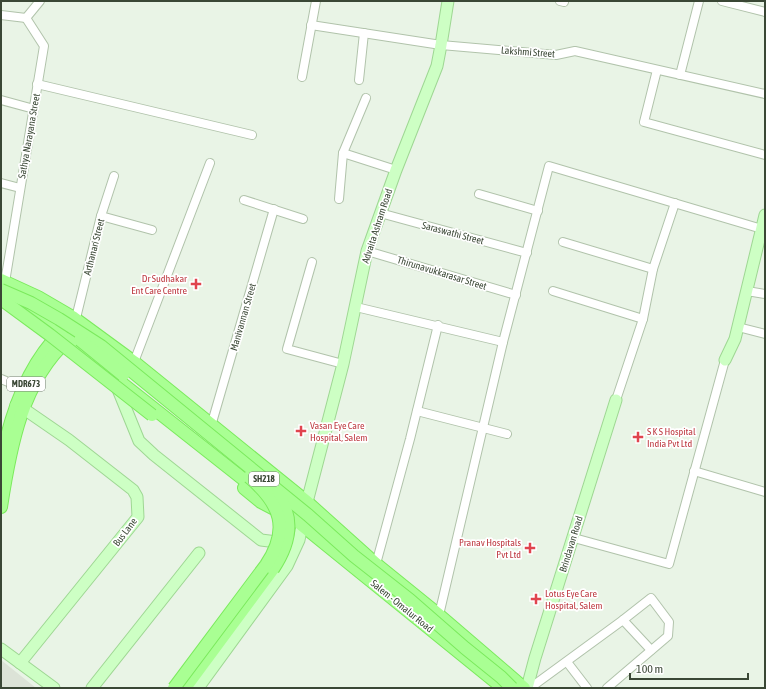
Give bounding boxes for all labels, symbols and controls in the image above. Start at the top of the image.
street label: Lakshmi Street [501,45,555,59]
street label: Sathya Narayana Street [16,93,42,179]
street label: Advaita Ashram Road [360,187,394,265]
street label: Arthanari Street [82,217,106,277]
street label: Saraswathi Street [421,219,485,247]
street label: Thirunavukkarasar Street [396,254,488,292]
place label: Dr Sudhakar Ent Care Centre [131,273,188,296]
marker: Dr Sudhakar Ent Care Centre [190,278,202,290]
street label: Manivannan Street [228,282,258,352]
road number: MDR673 [7,377,45,391]
place label: Vasan Eye Care Hospital, Salem [310,420,368,443]
marker: Vasan Eye Care Hospital, Salem [295,425,307,437]
place label: S K S Hospital India Pvt Ltd [647,426,696,449]
marker: S K S Hospital India Pvt Ltd [632,431,644,443]
road number: SH218 [249,472,279,486]
street label: Brindavan Road [557,514,585,573]
street label: Bus Lane [111,515,139,548]
place label: Pranav Hospitals Pvt Ltd [459,537,521,560]
marker: Pranav Hospitals Pvt Ltd [524,542,536,554]
street label: Salem - Omalur Road [369,578,436,635]
place label: Lotus Eye Care Hospital, Salem [545,588,603,611]
marker: Lotus Eye Care Hospital, Salem [530,593,542,605]
scale bar [630,655,748,681]
text: 100 m [636,662,663,676]

